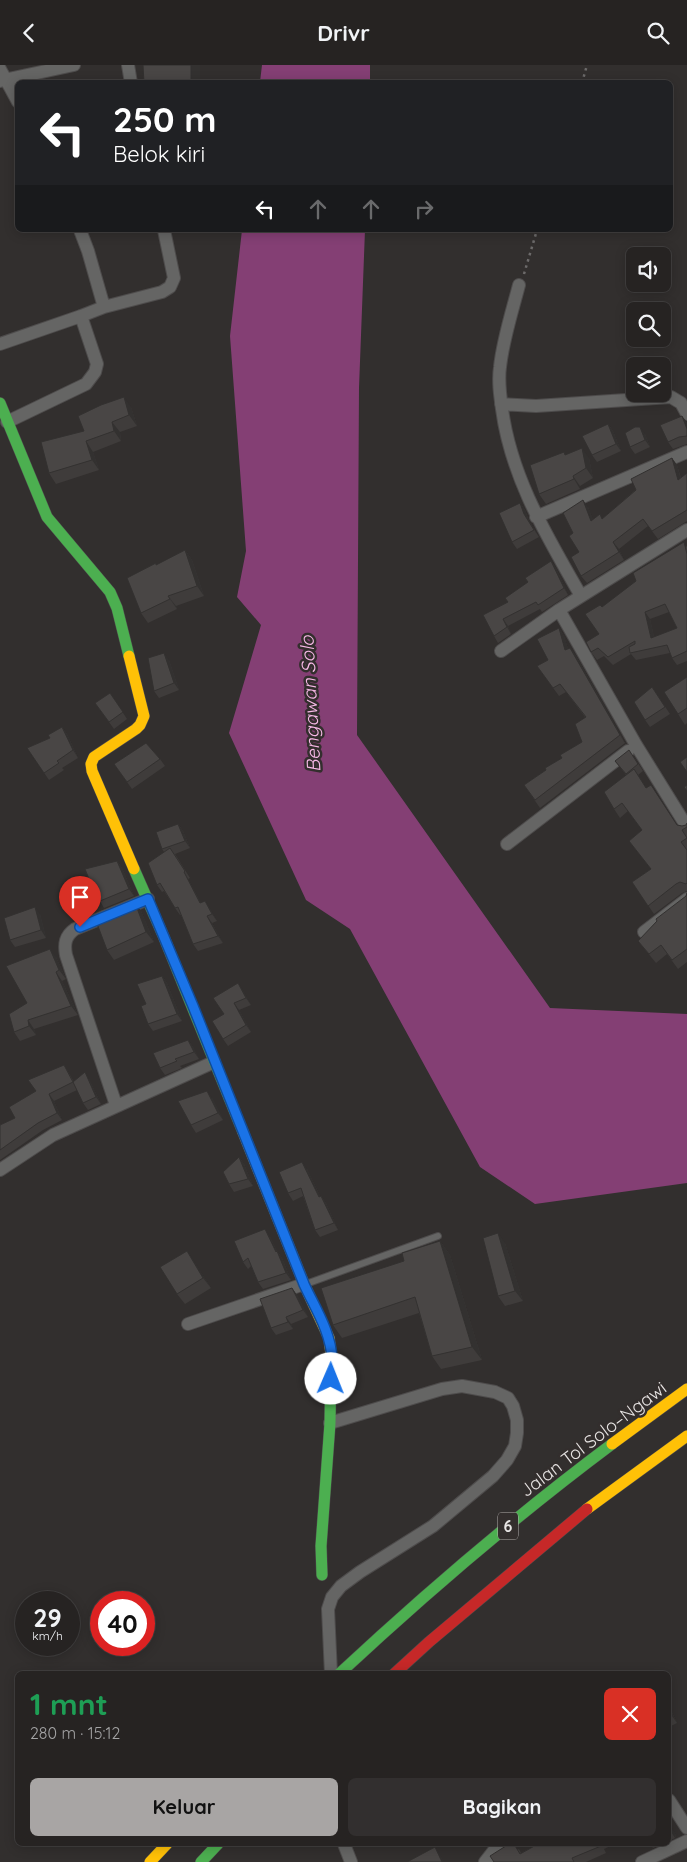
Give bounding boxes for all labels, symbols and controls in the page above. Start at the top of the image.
icon: back [15,19,43,47]
text: Drivr [317,19,370,47]
icon: search [644,19,672,47]
text: 250 m [113,97,217,141]
icon: left [30,100,95,165]
text: Belok kiri [113,140,205,168]
icon: left [251,195,279,223]
icon: ahead [304,195,332,223]
icon: ahead [357,195,385,223]
icon: right [410,195,438,223]
map controls [626,247,671,402]
button: sound [626,247,671,292]
button: search [626,302,671,347]
button: layers [626,357,671,402]
water label: Bengawan Solo [294,633,326,773]
pin [59,876,101,927]
icon: arrive [66,883,94,911]
position arrow [304,1352,356,1404]
street label: Jalan Tol Solo–Ngawi [515,1376,671,1502]
road number: 6 [498,1513,518,1539]
speed limit sign: 40 [90,1591,155,1656]
text: 29 [33,1602,62,1633]
text: km/h [32,1628,63,1643]
text: 1 mnt [30,1685,108,1723]
button: close [604,1688,656,1740]
text: 280 m · 15:12 [30,1723,120,1743]
button: Keluar [30,1778,338,1836]
button: Bagikan [348,1778,656,1836]

